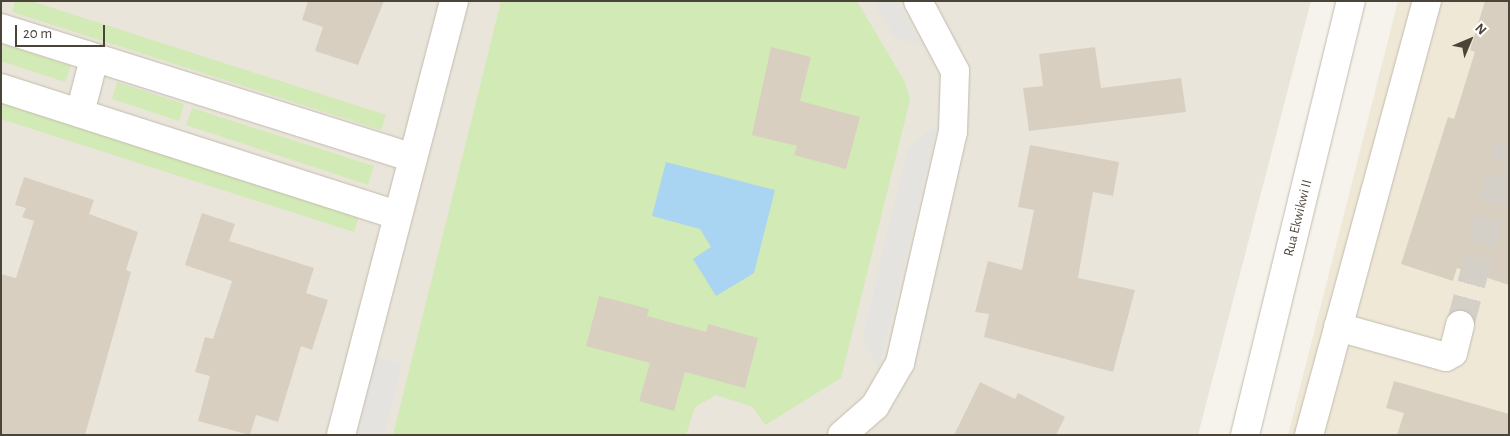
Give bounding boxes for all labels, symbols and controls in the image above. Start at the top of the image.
scale bar [18,15,108,47]
north arrow [1445,15,1495,65]
text: N [1472,21,1489,38]
text: 20 m [23,26,52,41]
street label: Rua Ekwikwi II [1280,178,1316,258]

